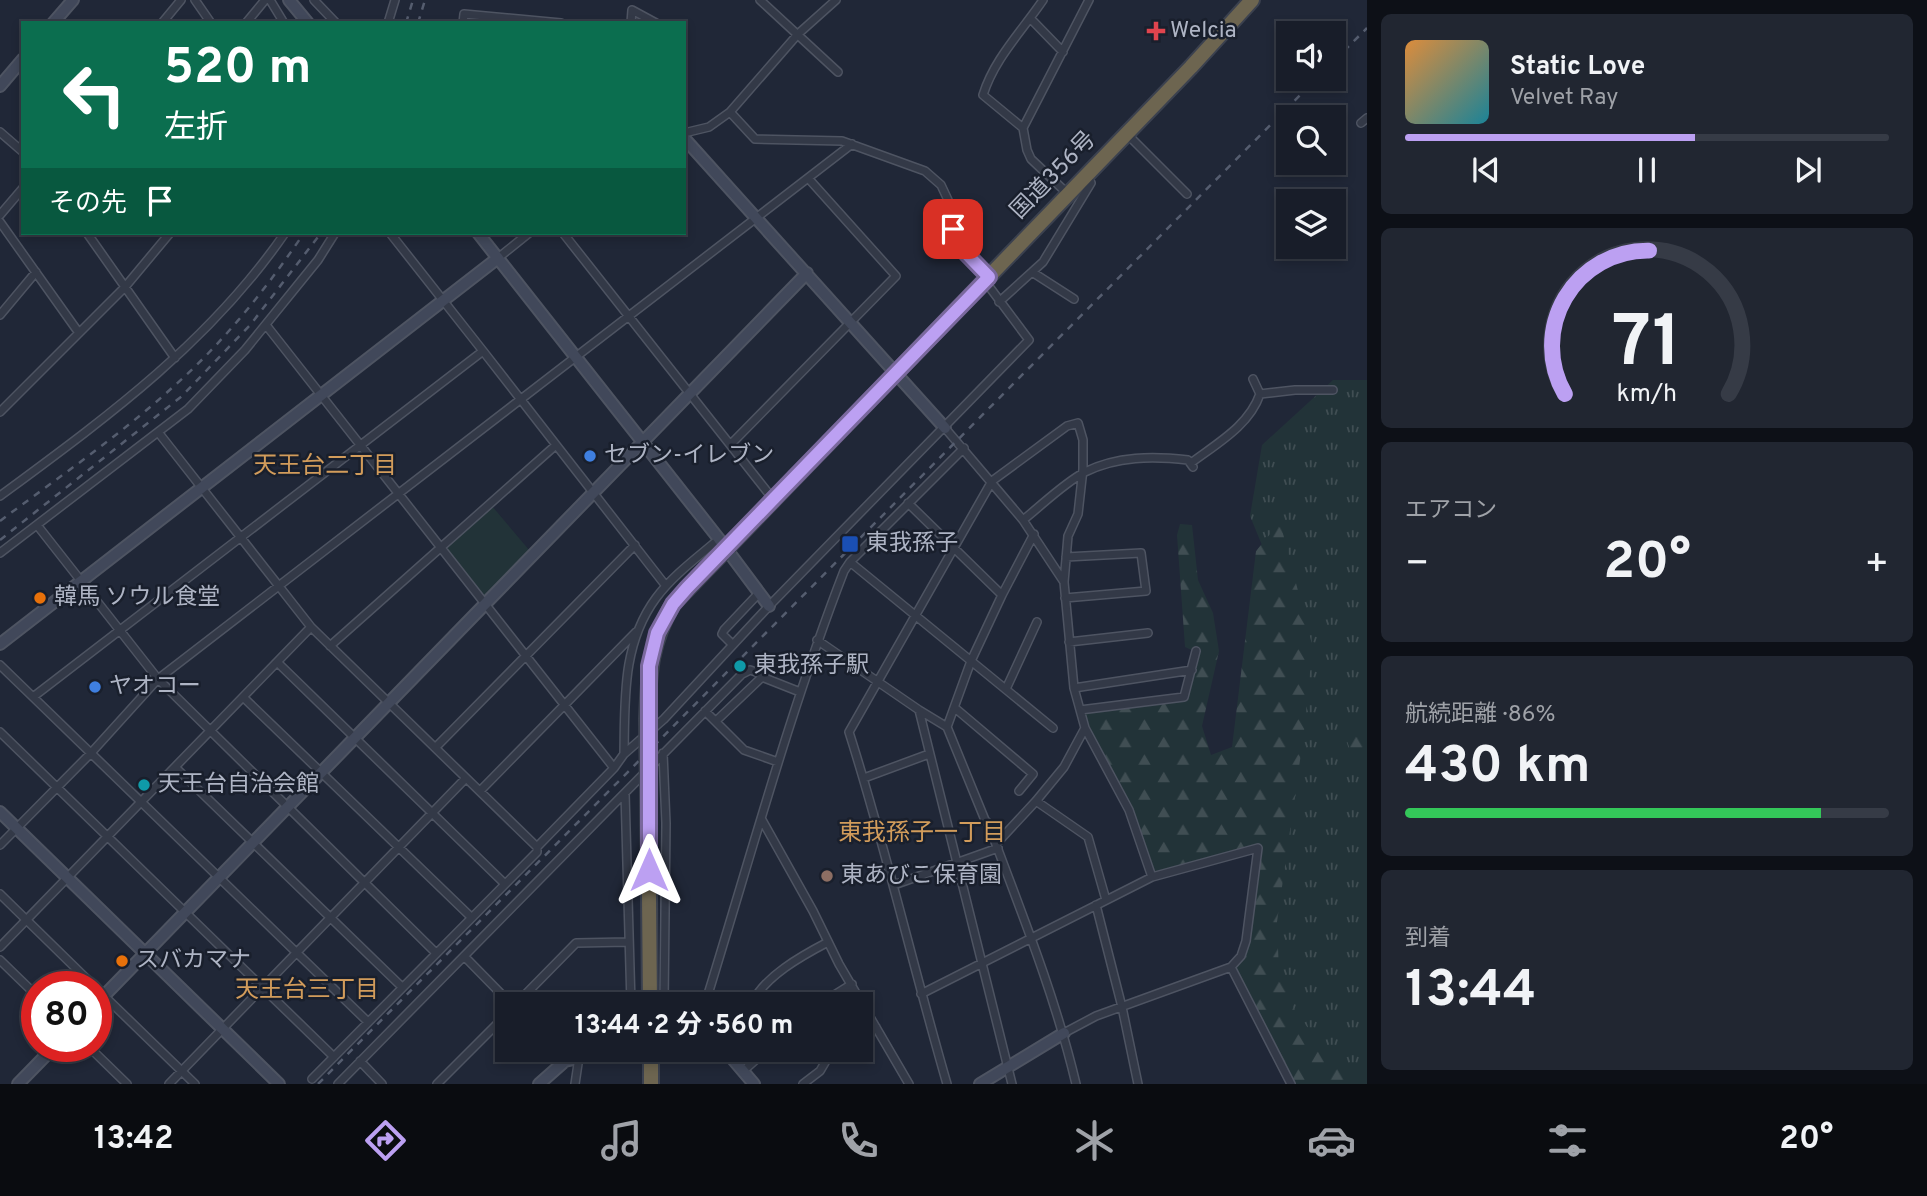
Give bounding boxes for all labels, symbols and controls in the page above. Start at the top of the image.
place label: Welcia [1170,17,1237,46]
map controls [1276,21,1346,259]
button: sound [1276,21,1346,91]
marker: Welcia [1148,23,1164,39]
text: 520 m [164,39,311,101]
icon: left [49,49,140,140]
text: Static Love [1510,51,1645,84]
text: Velvet Ray [1510,84,1618,113]
button: search [1276,105,1346,175]
text: 左折 [164,109,228,149]
street label: 国道356号 [1005,126,1103,226]
icon: previous [1467,151,1505,189]
icon: pause [1628,151,1666,189]
icon: next [1789,151,1827,189]
icon: arrive [141,182,179,220]
text: その先 [49,188,127,221]
button: layers [1276,189,1346,259]
pin [923,199,983,259]
icon: arrive [934,210,972,248]
text: 71 [1612,300,1682,392]
text: km/h [1617,379,1677,411]
place label: セブン-イレブン [604,442,774,471]
marker: セブン-イレブン [582,448,598,464]
district label: 天王台二丁目 [253,452,397,482]
text: エアコン [1405,497,1497,526]
place label: 東我孫子 [866,530,958,559]
text: 20° [1603,531,1691,597]
marker: 東我孫子 [840,534,860,554]
text: − [1405,541,1430,590]
text: + [1864,541,1889,590]
place label: 韓馬 ソウル食堂 [54,584,220,613]
marker: 韓馬 ソウル食堂 [32,590,48,606]
place label: 東我孫子駅 [754,652,869,681]
marker: 東我孫子駅 [732,658,748,674]
place label: ヤオコー [109,673,201,702]
marker: ヤオコー [87,679,103,695]
text: 航続距離 · 86% [1405,701,1556,730]
text: 430 km [1405,735,1591,801]
place label: 天王台自治会館 [158,771,319,800]
marker: 天王台自治会館 [136,777,152,793]
district label: 東我孫子一丁目 [838,819,1006,849]
position arrow [612,833,686,907]
place label: 東あびこ保育園 [841,862,1002,891]
marker: 東あびこ保育園 [819,868,835,884]
text: 到着 [1405,925,1451,954]
place label: スバカマナ [136,947,251,976]
marker: スバカマナ [114,953,130,969]
text: 13:44 [1405,959,1536,1025]
speed limit sign: 80 [21,971,112,1062]
district label: 天王台三丁目 [235,976,379,1006]
text: 13:44 · 2 分 · 560 m [575,1010,793,1043]
icon: directions [361,1116,410,1165]
icon: music [597,1116,646,1165]
icon: phone [834,1116,883,1165]
icon: climate [1070,1116,1119,1165]
icon: car [1307,1116,1356,1165]
icon: filters [1543,1116,1592,1165]
text: 13:42 [94,1120,174,1160]
text: 20° [1779,1120,1833,1160]

